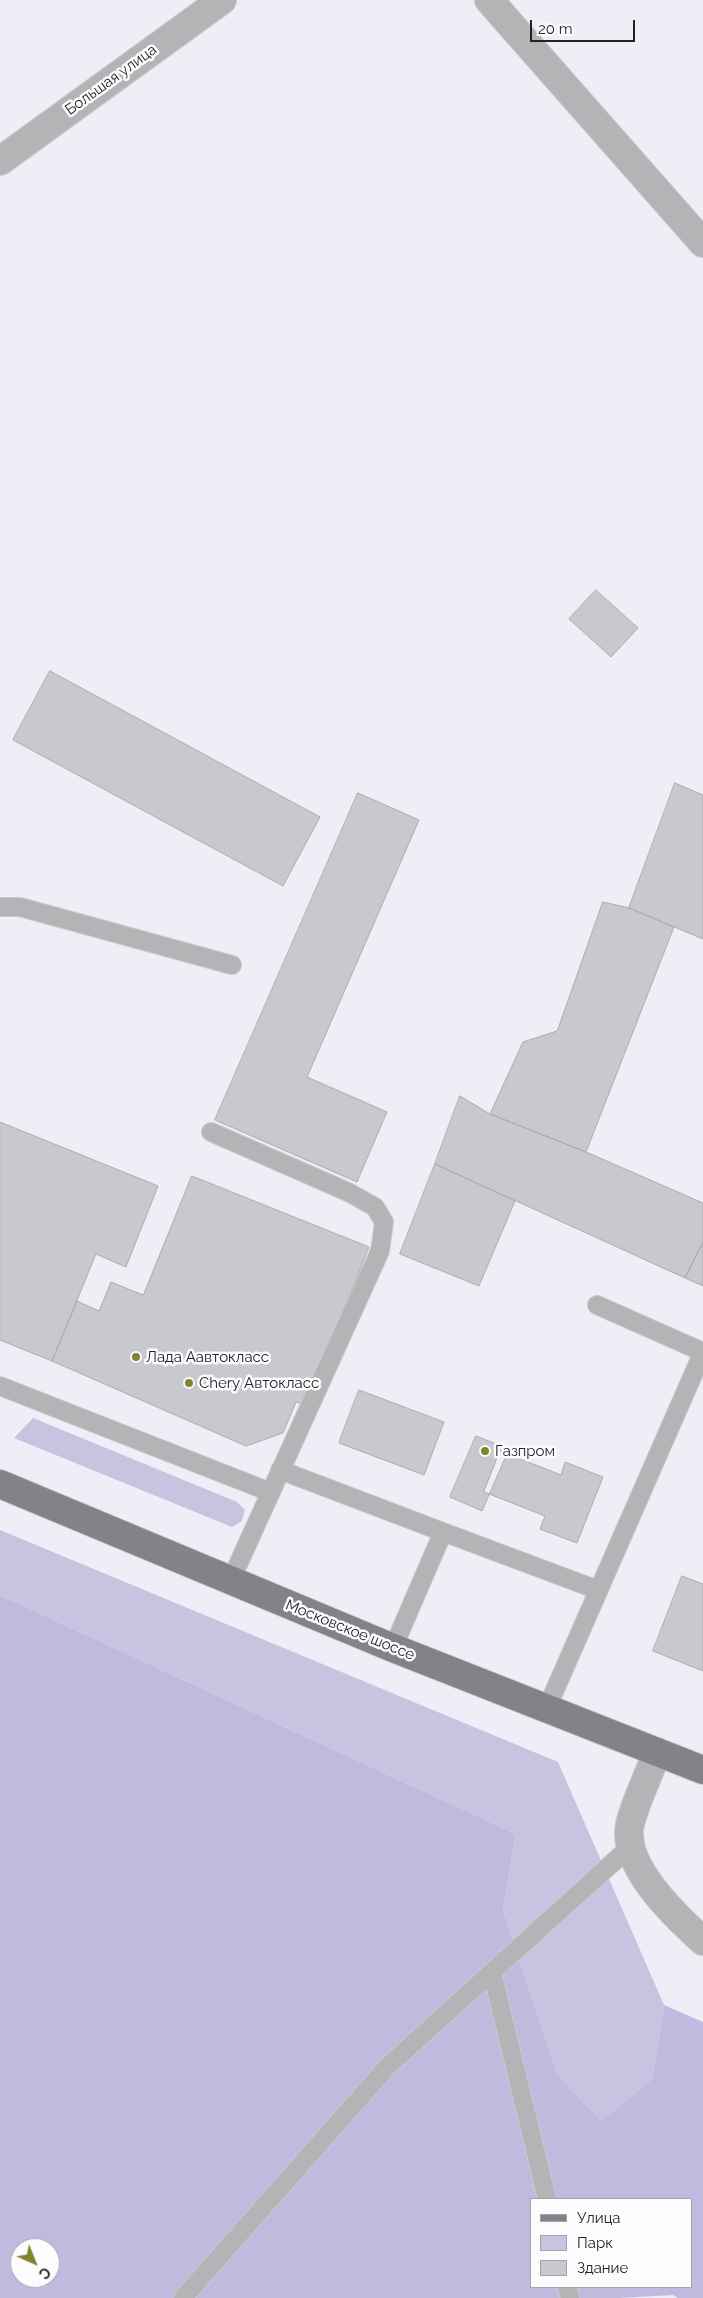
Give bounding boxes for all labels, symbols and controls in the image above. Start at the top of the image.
scale bar [533,10,638,42]
text: 20 m [538,20,573,38]
street label: Большая улица [62,41,160,119]
place label: Лада Аавтокласс [146,1348,269,1366]
marker: Лада Аавтокласс [130,1351,142,1363]
place label: Chery Автокласс [199,1374,319,1392]
marker: Chery Автокласс [183,1377,195,1389]
place label: Газпром [495,1442,555,1460]
marker: Газпром [479,1445,491,1457]
street label: Московское шоссе [283,1596,417,1664]
legend [530,2198,693,2288]
text: Улица [577,2209,621,2227]
text: Парк [577,2234,613,2252]
north arrow [10,2238,60,2288]
text: Здание [577,2259,628,2277]
text: С [36,2264,54,2282]

